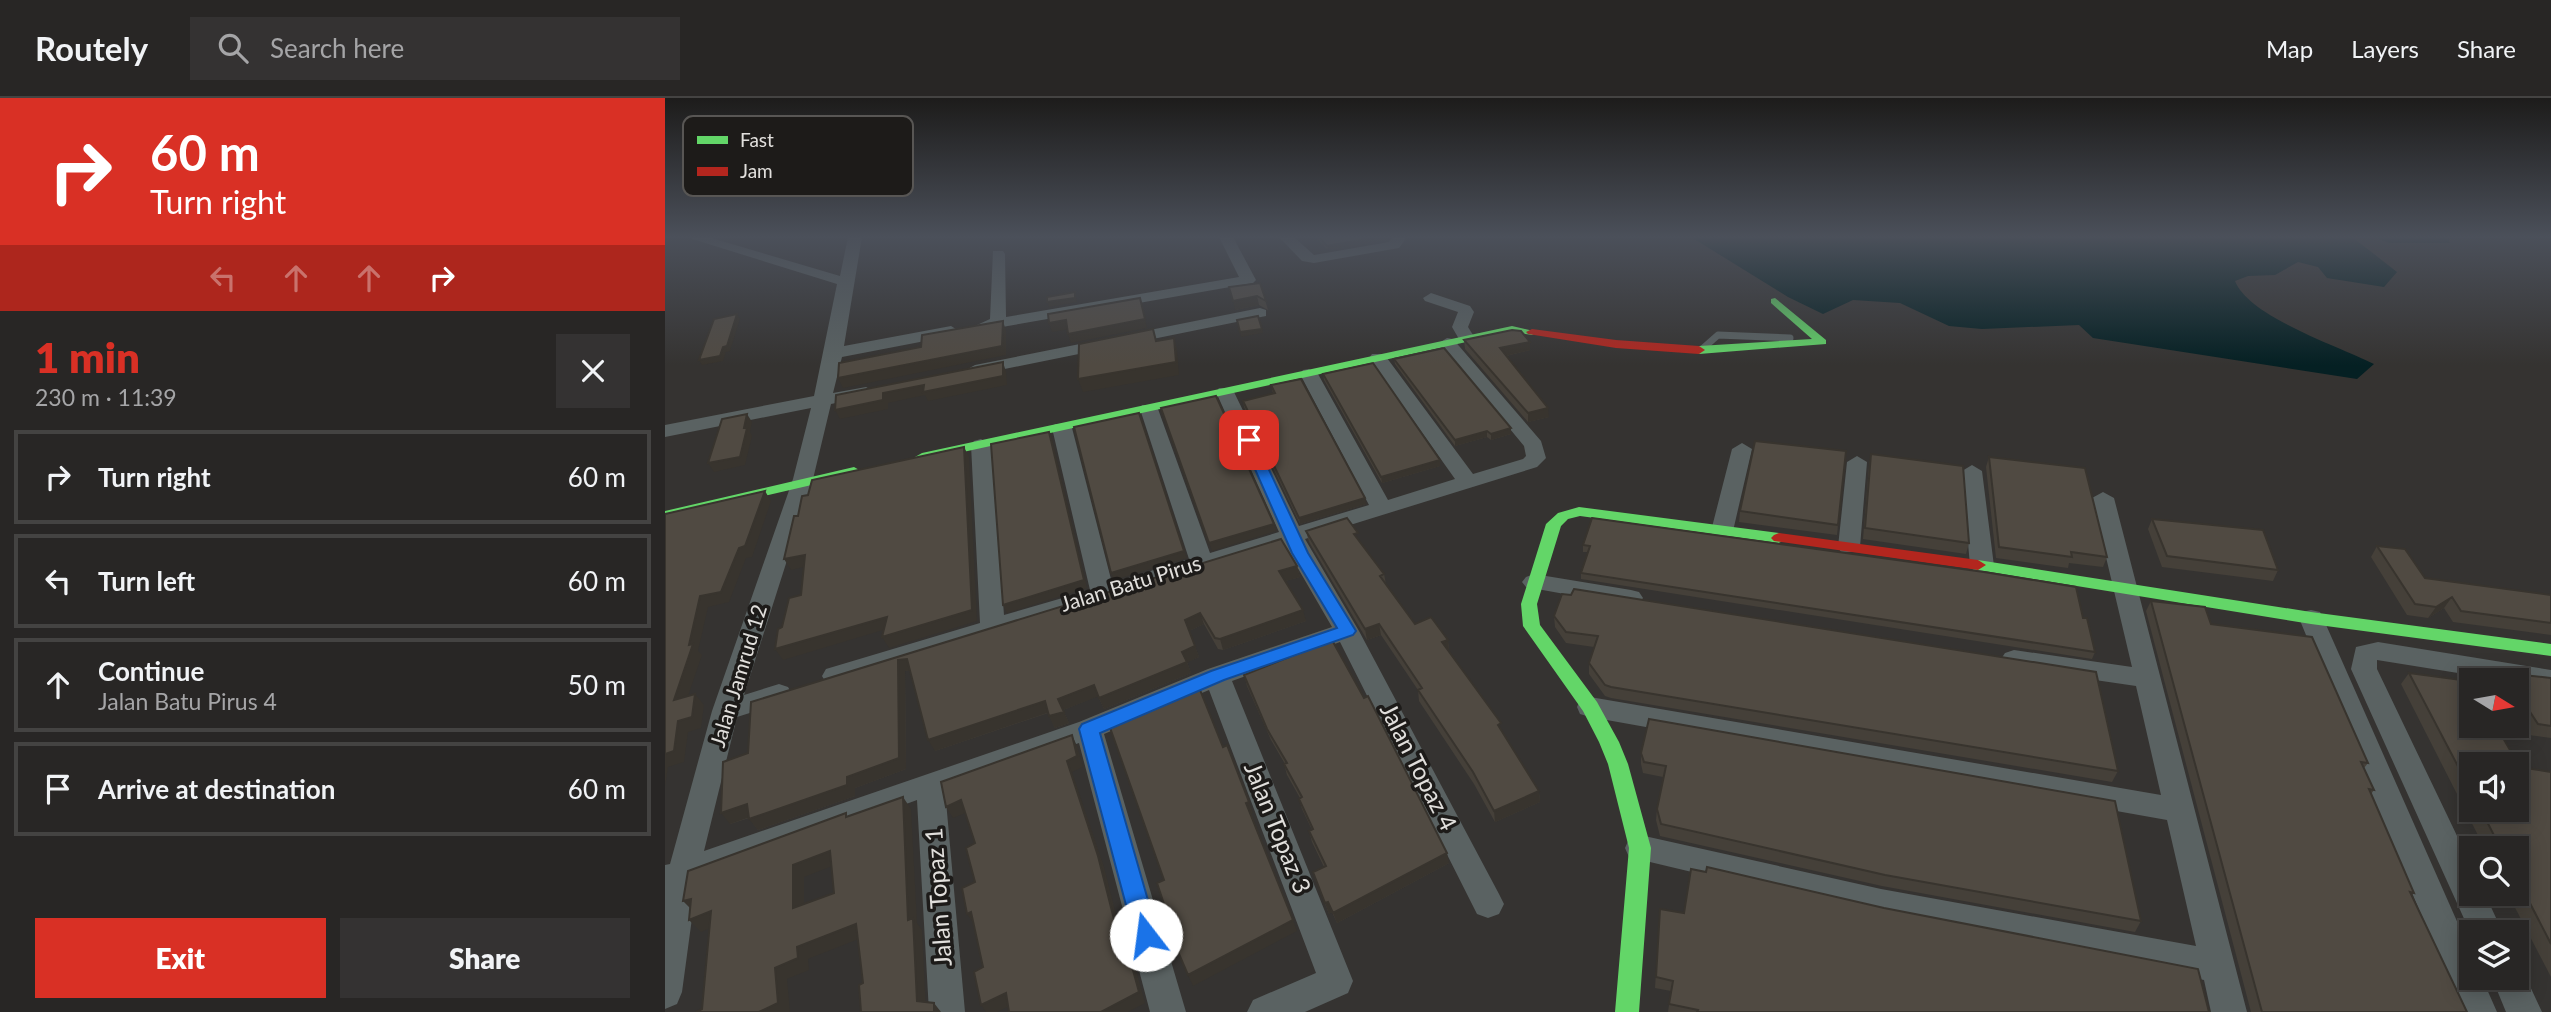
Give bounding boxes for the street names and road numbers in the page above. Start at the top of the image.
street label: Jalan Batu Pirus [1057,549,1204,616]
street label: Jalan Jamrud 12 [704,601,771,750]
street label: Jalan Topaz 4 [1375,698,1464,835]
street label: Jalan Topaz 3 [1239,757,1318,897]
street label: Jalan Topaz 1 [918,827,957,968]

